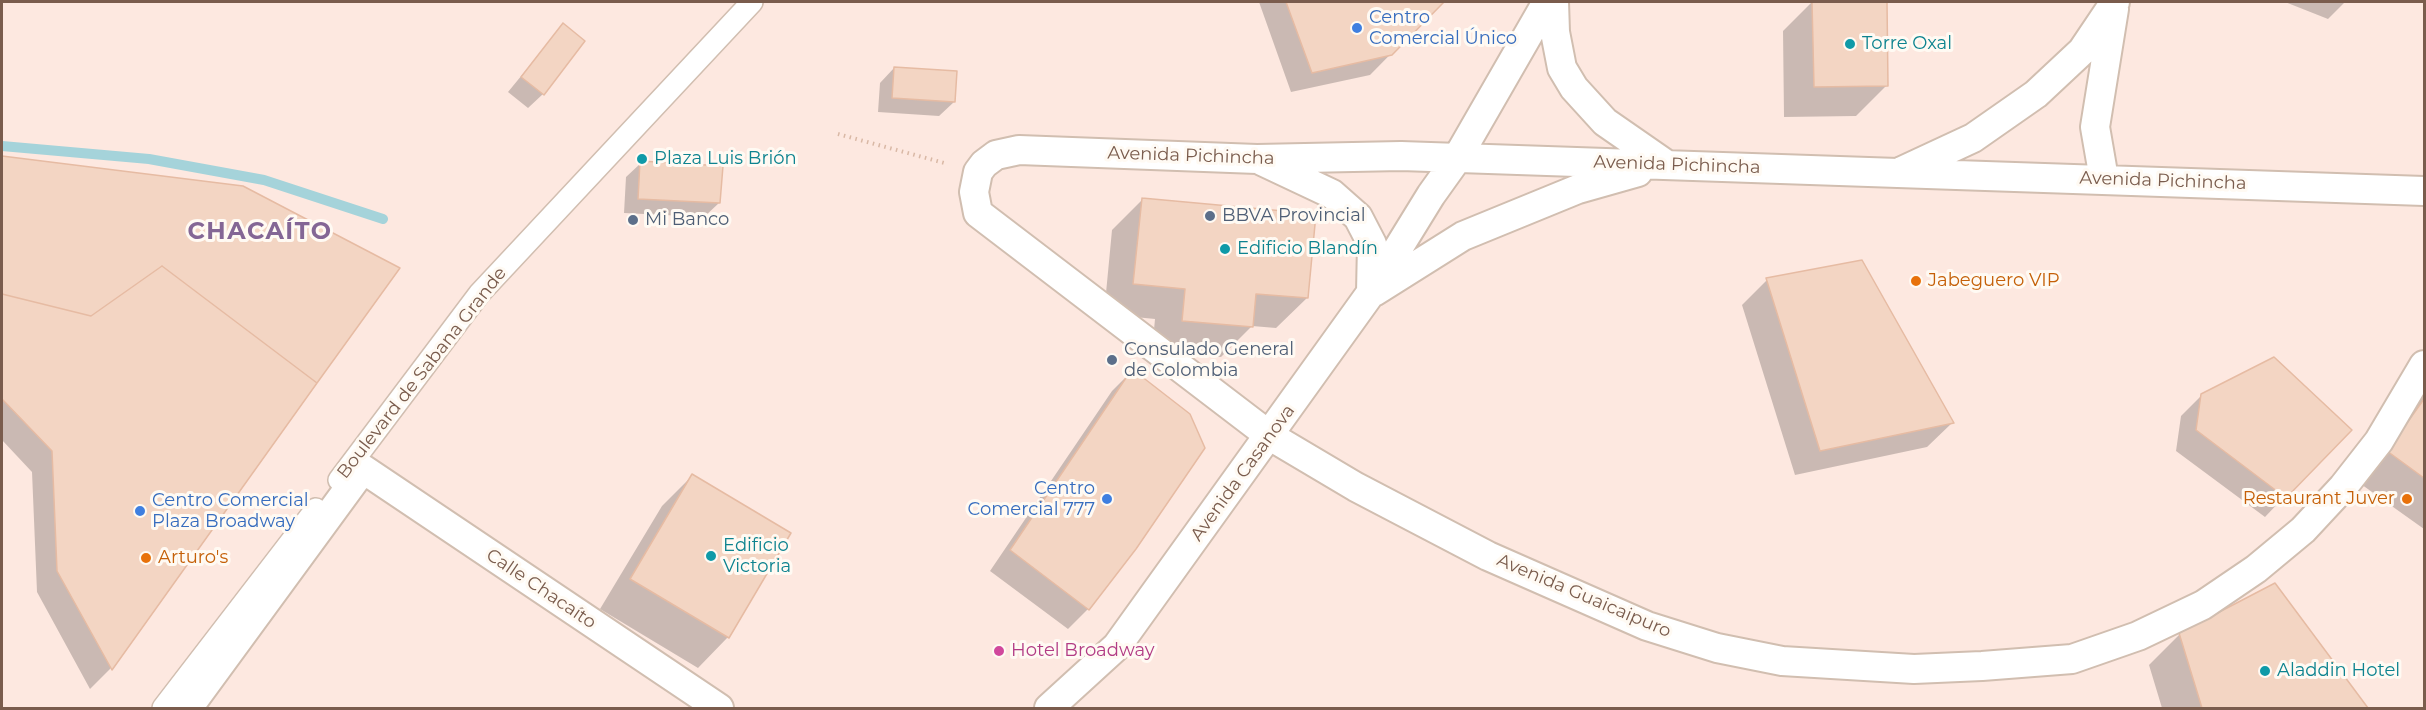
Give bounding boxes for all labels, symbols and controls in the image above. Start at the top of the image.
place label: Centro Comercial Único [1369,7,1517,50]
marker: Centro Comercial Único [1350,21,1364,35]
place label: Torre Oxal [1862,33,1952,55]
marker: Torre Oxal [1843,37,1857,51]
street label: Avenida Pichincha [1107,142,1275,170]
place label: Plaza Luis Brión [654,148,797,170]
street label: Avenida Pichincha [1593,151,1761,179]
marker: Plaza Luis Brión [635,152,649,166]
street label: Avenida Pichincha [2079,167,2247,195]
place label: BBVA Provincial [1222,205,1366,227]
place label: Mi Banco [645,209,729,231]
marker: BBVA Provincial [1203,209,1217,223]
marker: Mi Banco [626,213,640,227]
district label: CHACAÍTO [187,218,333,246]
place label: Edificio Blandín [1237,238,1378,260]
marker: Edificio Blandín [1218,242,1232,256]
street label: Boulevard de Sabana Grande [333,263,511,483]
place label: Jabeguero VIP [1928,270,2060,292]
marker: Jabeguero VIP [1909,274,1923,288]
place label: Consulado General de Colombia [1124,339,1294,382]
marker: Consulado General de Colombia [1105,353,1119,367]
street label: Avenida Casanova [1186,401,1300,545]
place label: Centro Comercial 777 [968,478,1095,520]
place label: Restaurant Juver [2243,488,2395,510]
place label: Centro Comercial Plaza Broadway [152,490,309,532]
marker: Centro Comercial 777 [1100,492,1114,506]
marker: Restaurant Juver [2400,492,2414,506]
marker: Centro Comercial Plaza Broadway [133,504,147,518]
place label: Edificio Victoria [723,535,791,578]
street label: Calle Chacaíto [482,544,600,634]
place label: Arturo's [158,547,228,569]
marker: Edificio Victoria [704,549,718,563]
street label: Avenida Guaicaipuro [1494,550,1674,642]
marker: Arturo's [139,551,153,565]
place label: Hotel Broadway [1011,640,1154,662]
marker: Hotel Broadway [992,644,1006,658]
place label: Aladdin Hotel [2277,660,2400,682]
marker: Aladdin Hotel [2258,664,2272,678]

